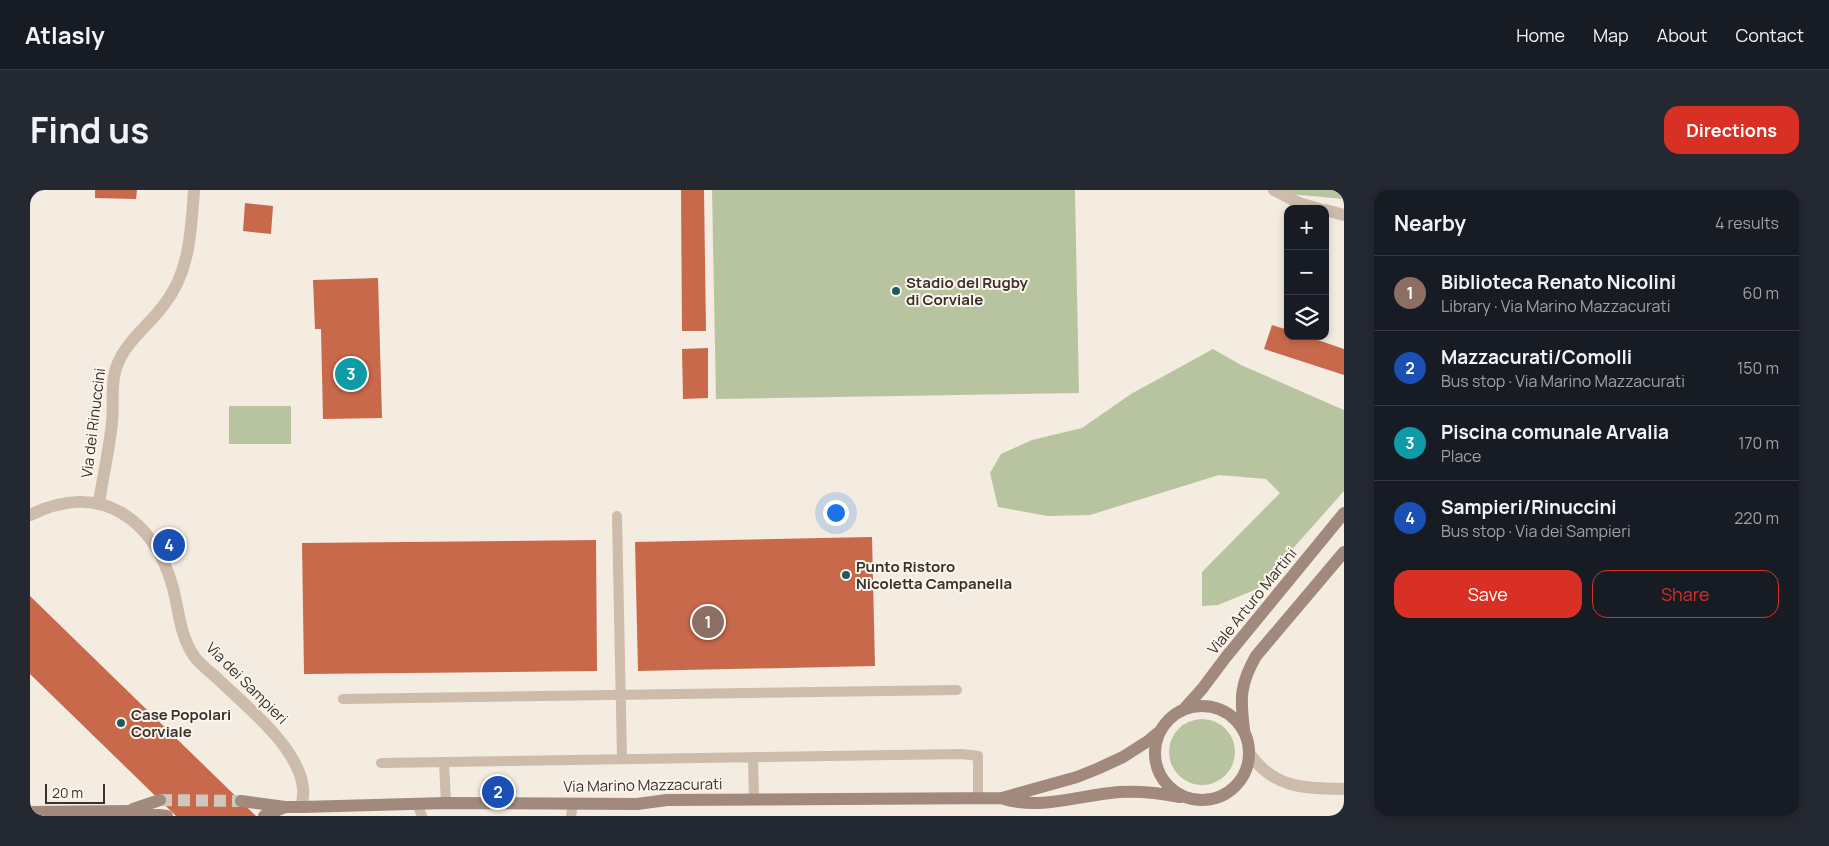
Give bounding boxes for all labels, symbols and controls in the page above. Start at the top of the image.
text: Atlasly [25,18,105,51]
text: Home [1516,23,1565,47]
text: Map [1593,23,1629,47]
text: About [1657,23,1707,47]
text: Contact [1735,23,1804,47]
text: Find us [30,106,149,154]
button: Directions [1664,106,1799,154]
map controls [1284,205,1329,340]
button: + [1284,205,1329,250]
text: Nearby [1394,209,1466,237]
text: 4 results [1715,212,1779,234]
button: − [1284,250,1329,295]
text: Biblioteca Renato Nicolini [1441,269,1676,295]
place label: Stadio del Rugby di Corviale [906,272,1028,310]
text: 1 [1406,282,1414,304]
text: 60 m [1743,282,1779,304]
marker: Stadio del Rugby di Corviale [890,285,902,297]
button: layers [1284,295,1329,340]
text: Library · Via Marino Mazzacurati [1441,295,1670,317]
text: Mazzacurati/Comolli [1441,344,1632,370]
pin: 3 [335,355,367,393]
text: 2 [1405,357,1415,379]
text: 150 m [1737,357,1779,379]
street label: Via dei Rinuccini [76,367,110,479]
text: Bus stop · Via Marino Mazzacurati [1441,370,1685,392]
text: Piscina comunale Arvalia [1441,419,1669,445]
text: 3 [1405,432,1415,454]
text: 170 m [1738,432,1779,454]
text: Place [1441,445,1481,467]
text: Sampieri/Rinuccini [1441,494,1617,520]
your location [823,500,849,526]
text: 4 [1405,507,1415,529]
text: 220 m [1734,507,1779,529]
text: Bus stop · Via dei Sampieri [1441,520,1631,542]
pin: 4 [153,526,185,564]
street label: Viale Arturo Martini [1203,543,1301,659]
place label: Punto Ristoro Nicoletta Campanella [856,556,1012,594]
marker: Punto Ristoro Nicoletta Campanella [840,569,852,581]
button: Save [1394,570,1582,618]
button: Share [1592,570,1779,618]
pin: 1 [692,603,724,641]
street label: Via dei Sampieri [201,637,293,729]
place label: Case Popolari Corviale [131,704,231,742]
marker: Case Popolari Corviale [115,717,127,729]
pin: 2 [482,773,514,811]
street label: Via Marino Mazzacurati [563,773,723,797]
scale bar [45,781,105,804]
text: 20 m [52,783,83,802]

